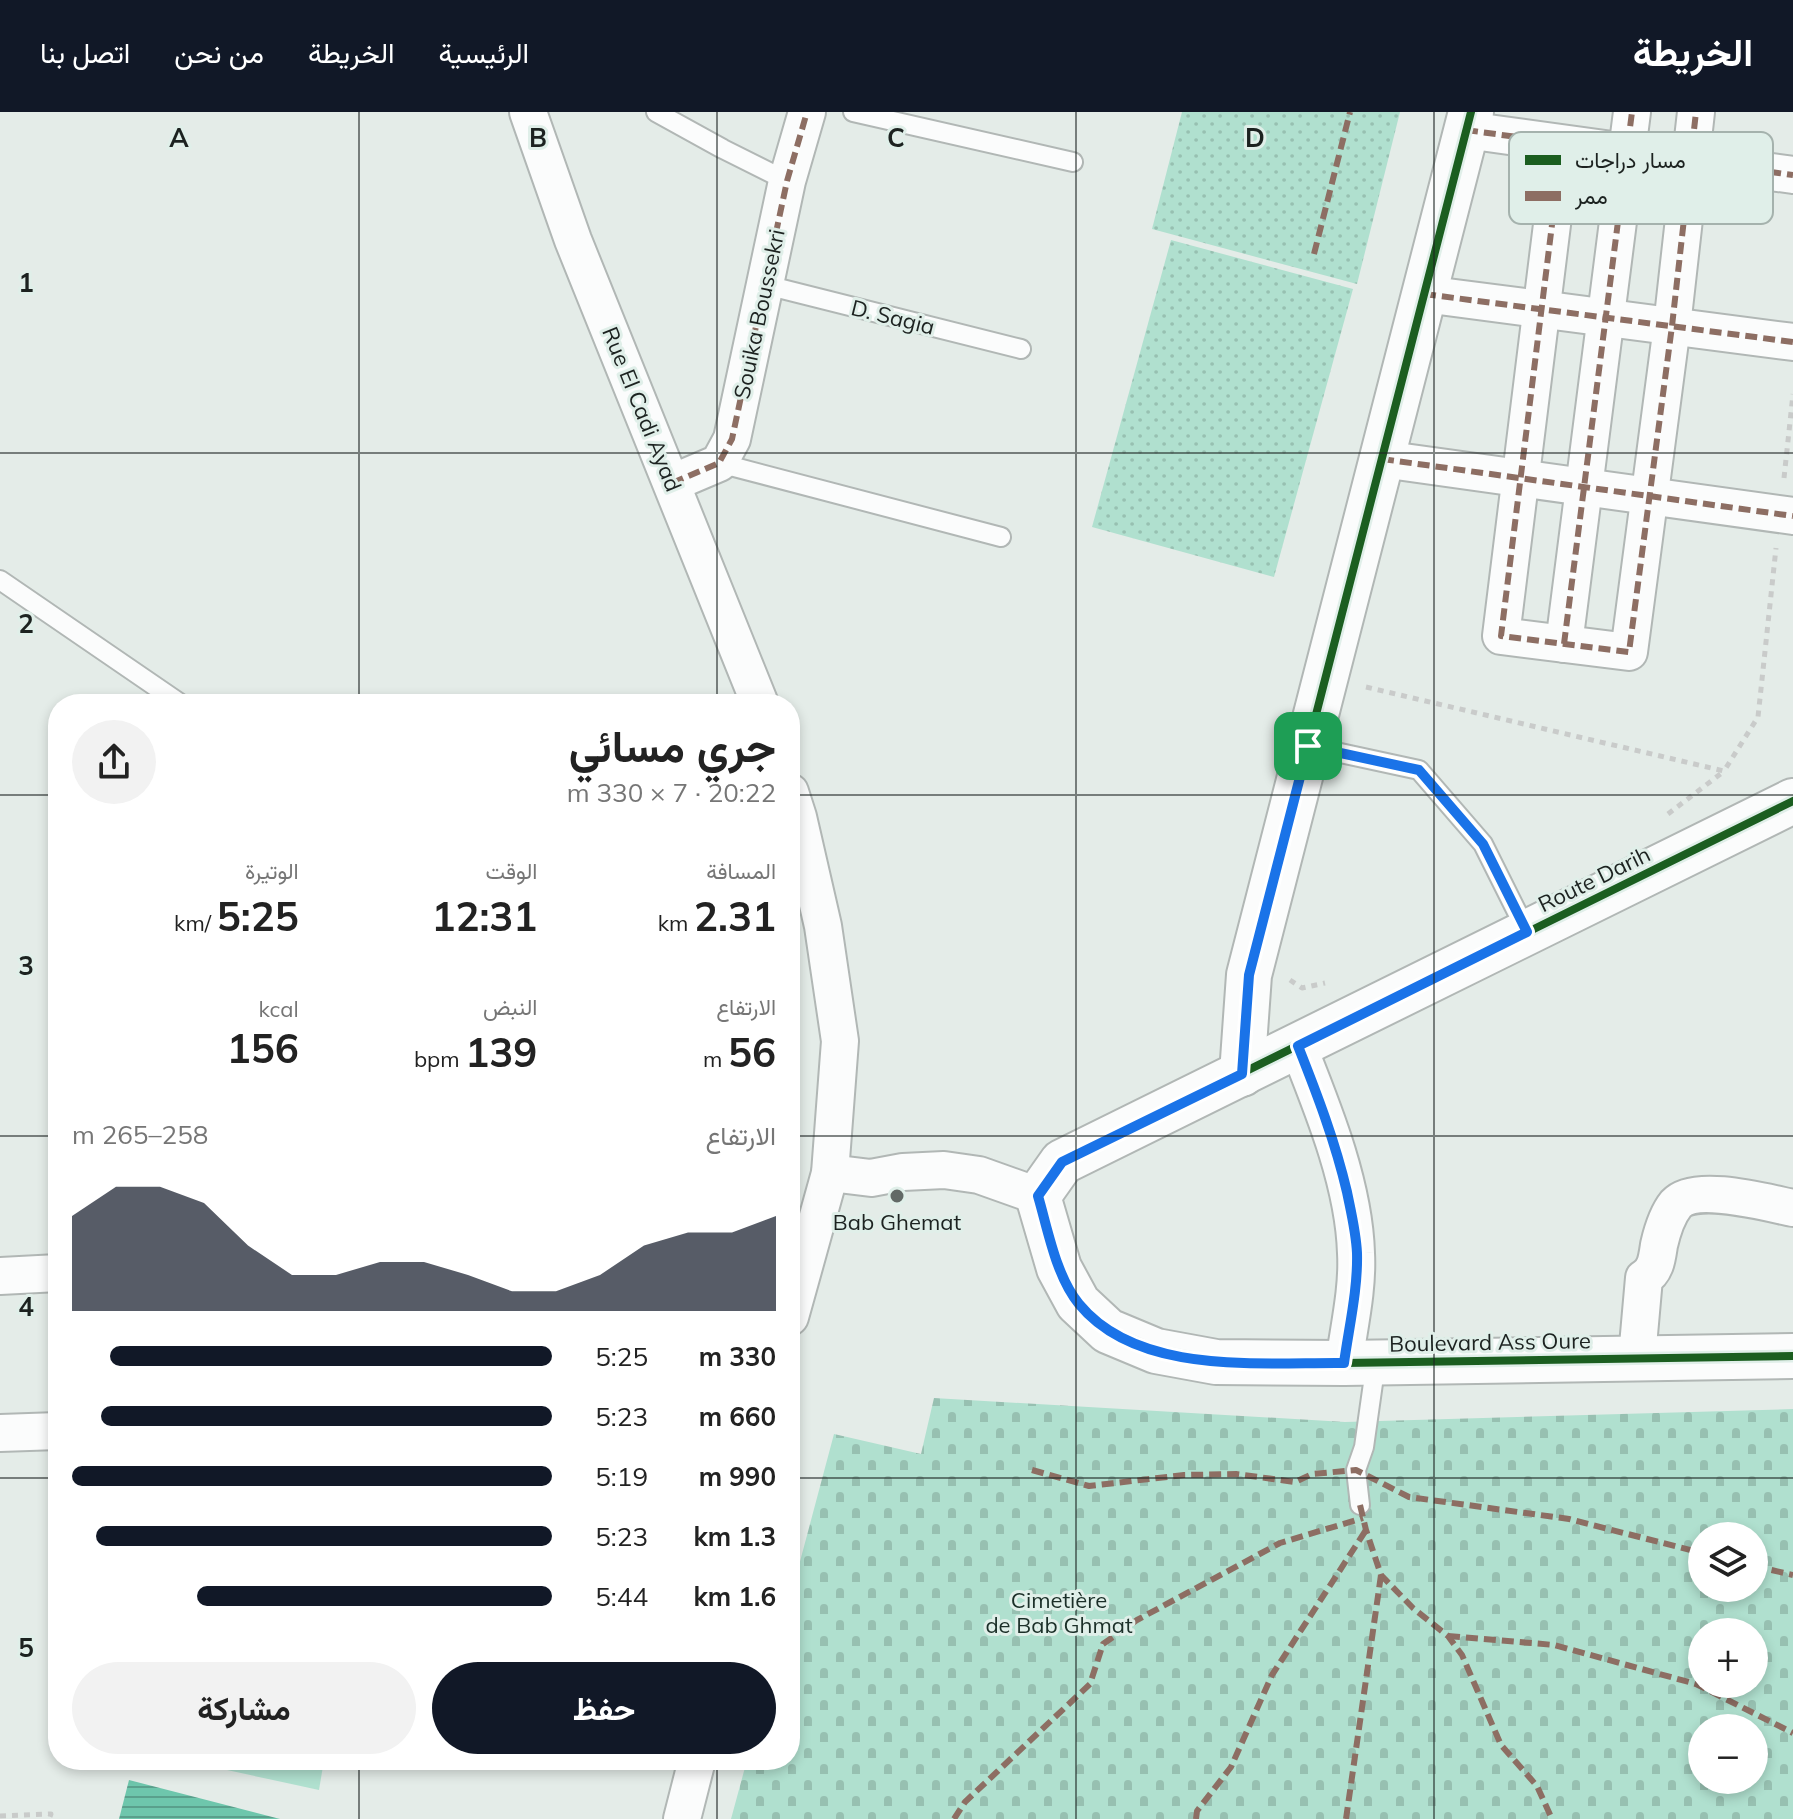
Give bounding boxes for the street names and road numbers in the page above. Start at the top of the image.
street label: Souika Boussekri [727,227,791,401]
street label: D. Sagia [848,293,938,341]
street label: Rue El Cadi Ayad [596,323,688,495]
street label: Route Darih [1533,840,1655,918]
street label: Boulevard Ass Oure [1389,1326,1591,1358]

